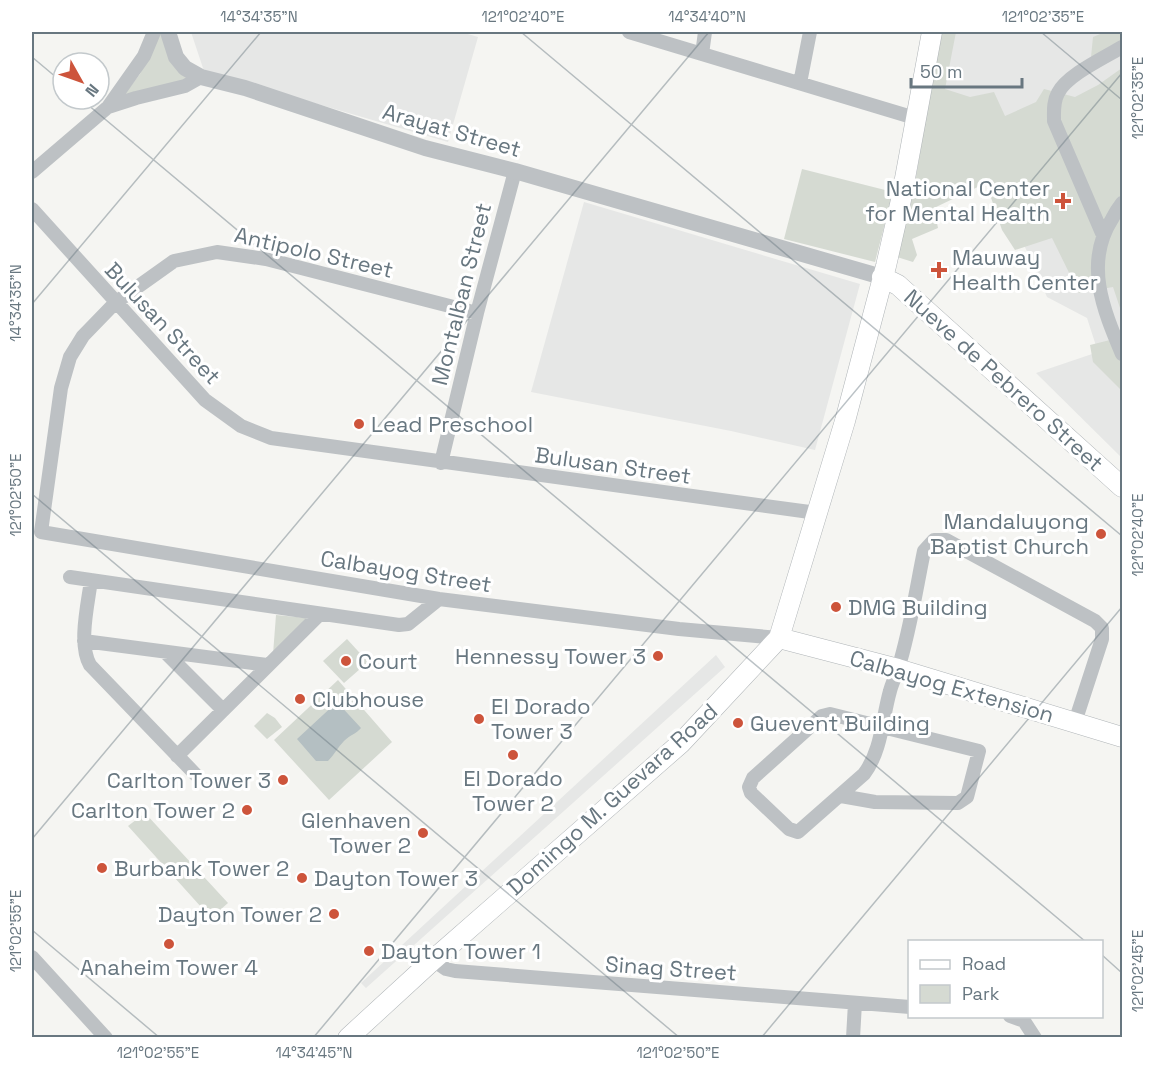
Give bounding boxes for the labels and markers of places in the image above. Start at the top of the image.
place label: National Center for Mental Health [865,174,1050,227]
marker: National Center for Mental Health [1054,192,1072,210]
place label: Mauway Health Center [952,243,1098,296]
marker: Mauway Health Center [930,261,948,279]
place label: Lead Preschool [371,410,533,438]
marker: Lead Preschool [352,417,366,431]
place label: Mandaluyong Baptist Church [930,507,1089,560]
marker: Mandaluyong Baptist Church [1094,527,1108,541]
place label: DMG Building [848,593,988,621]
marker: DMG Building [829,600,843,614]
place label: Hennessy Tower 3 [455,642,646,670]
place label: Court [358,647,418,675]
marker: Hennessy Tower 3 [651,649,665,663]
marker: Court [339,654,353,668]
place label: Clubhouse [312,685,424,713]
marker: Clubhouse [293,692,307,706]
place label: El Dorado Tower 3 [491,692,591,745]
place label: Guevent Building [750,709,930,737]
marker: El Dorado Tower 3 [472,712,486,726]
marker: Guevent Building [731,716,745,730]
marker: El Dorado Tower 2 [506,748,520,762]
place label: El Dorado Tower 2 [463,764,563,817]
place label: Carlton Tower 3 [107,766,271,794]
marker: Carlton Tower 3 [276,773,290,787]
place label: Carlton Tower 2 [71,796,235,824]
marker: Carlton Tower 2 [240,803,254,817]
place label: Glenhaven Tower 2 [301,806,411,859]
marker: Glenhaven Tower 2 [416,826,430,840]
place label: Burbank Tower 2 [114,854,289,882]
marker: Burbank Tower 2 [95,861,109,875]
place label: Dayton Tower 3 [314,864,478,892]
marker: Dayton Tower 3 [295,871,309,885]
place label: Dayton Tower 2 [158,900,322,928]
marker: Dayton Tower 2 [327,907,341,921]
marker: Anaheim Tower 4 [162,937,176,951]
place label: Dayton Tower 1 [381,937,541,965]
marker: Dayton Tower 1 [362,944,376,958]
place label: Anaheim Tower 4 [80,953,258,981]

